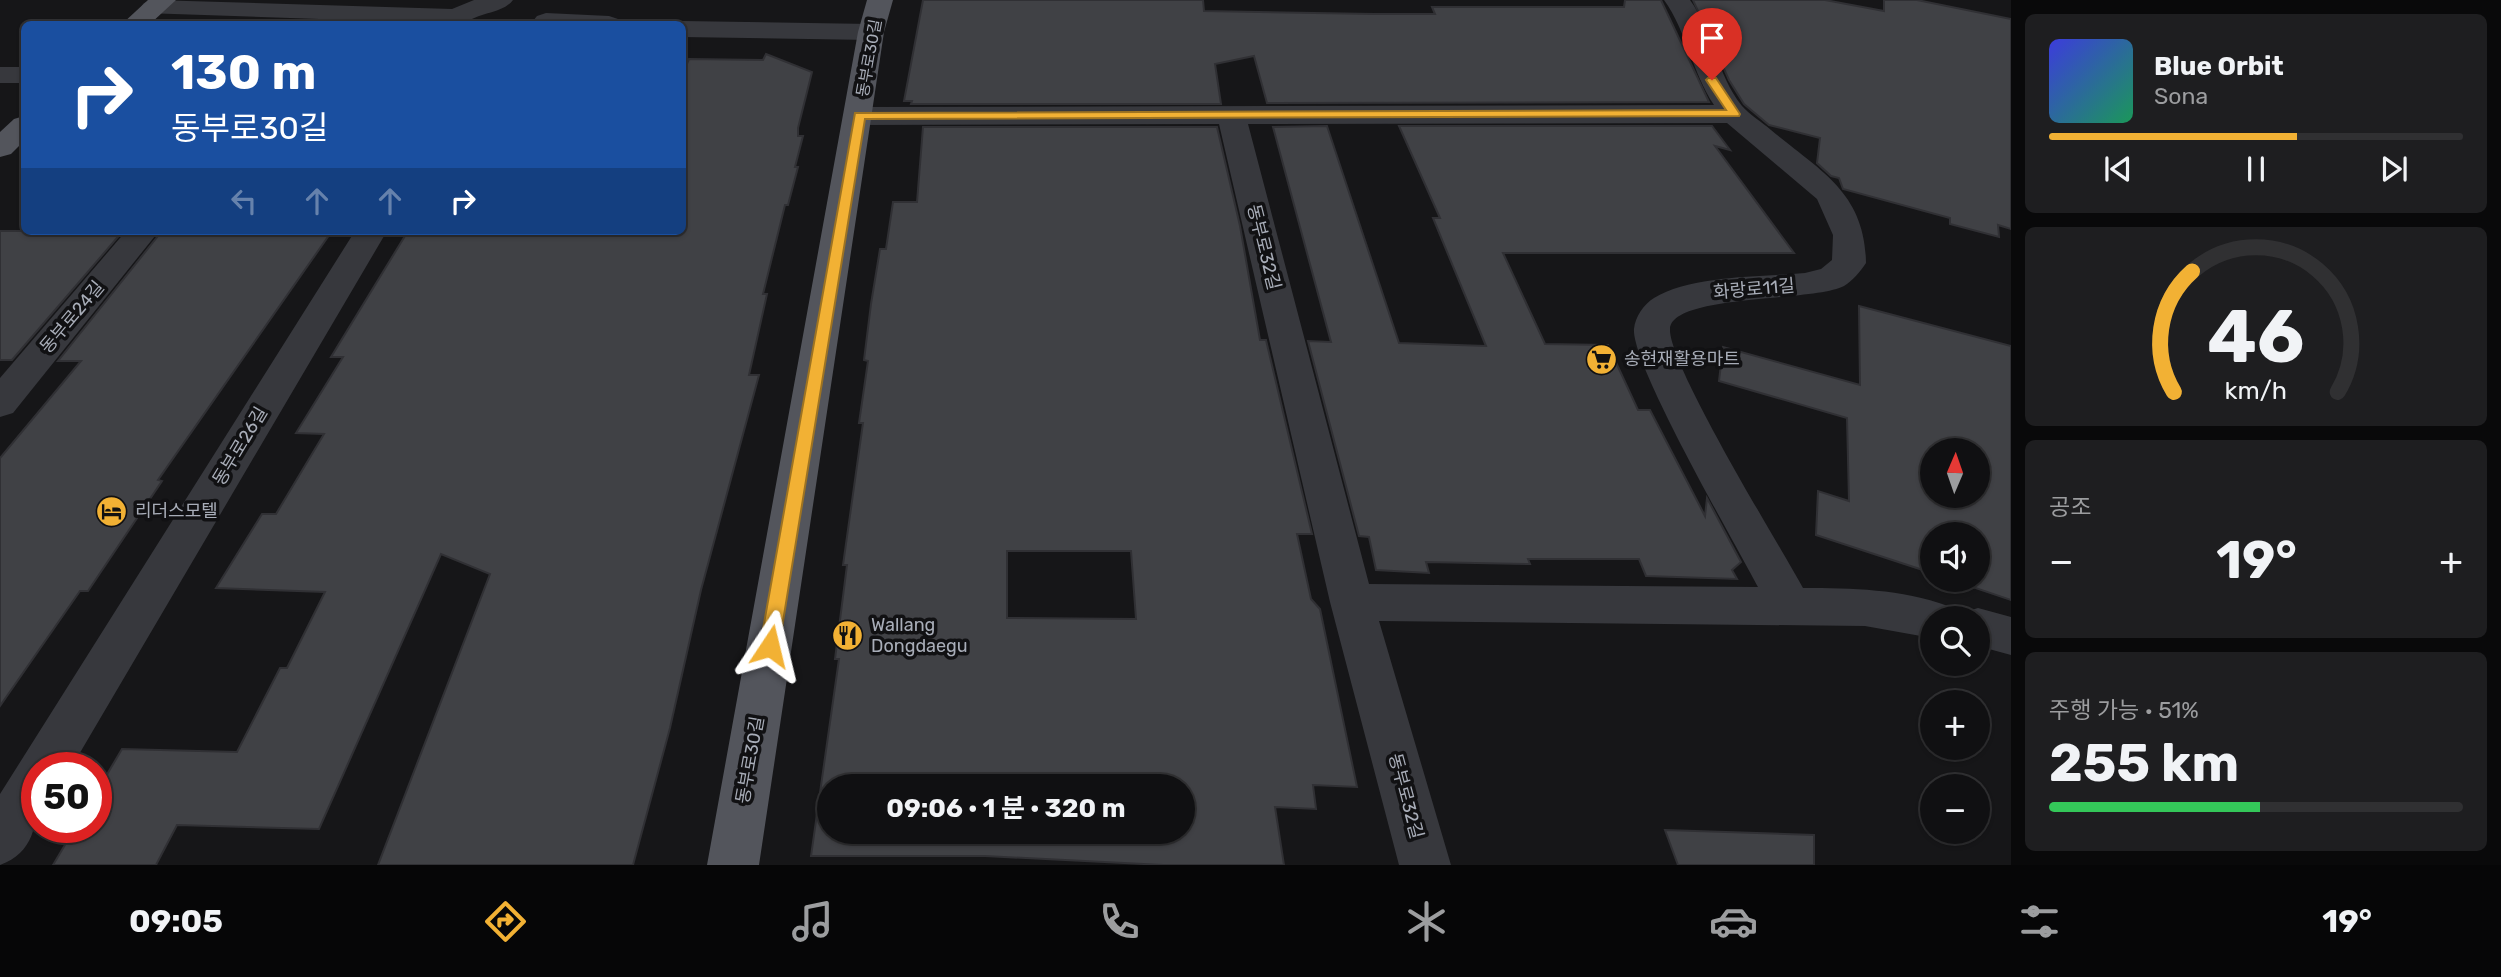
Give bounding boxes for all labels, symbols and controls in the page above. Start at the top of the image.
pin [1682,8,1742,80]
street label: 동부로30길 [853,18,885,98]
icon: arrive [1693,19,1731,57]
text: 130 m [171,43,316,101]
icon: right [56,49,147,140]
text: Blue Orbit [2154,51,2284,82]
text: Sona [2154,82,2208,110]
text: 동부로30길 [171,109,328,147]
icon: previous [2099,150,2137,188]
icon: pause [2237,150,2275,188]
icon: next [2375,150,2413,188]
icon: left [225,182,263,220]
icon: ahead [298,182,336,220]
icon: ahead [371,182,409,220]
icon: right [444,182,482,220]
street label: 동부로32길 [1243,202,1285,292]
street label: 화랑로11길 [1712,274,1796,304]
street label: 동부로24길 [35,276,109,358]
text: 46 [2207,295,2305,381]
supermarket icon: 송현재활용마트 [1584,342,1618,376]
place label: 송현재활용마트 [1624,348,1740,370]
text: km/h [2225,376,2287,405]
street label: 동부로26길 [208,403,272,489]
north arrow [1920,438,1990,508]
map controls [1920,438,1990,844]
text: 공조 [2049,493,2091,521]
hotel icon: 리더스모텔 [95,494,129,528]
place label: 리더스모텔 [135,500,218,522]
button: sound [1920,522,1990,592]
text: 19° [2216,529,2297,591]
text: − [2049,538,2074,584]
text: + [2439,538,2463,584]
button: search [1920,606,1990,676]
position arrow [733,609,807,683]
place label: Wallang Dongdaegu [871,614,968,657]
restaurant icon: Wallang Dongdaegu [831,618,865,652]
button: + [1920,690,1990,760]
text: 주행 가능 · 51% [2049,696,2199,724]
street label: 동부로30길 [731,715,769,805]
text: 255 km [2049,732,2239,794]
street label: 동부로32길 [1384,751,1428,841]
speed limit sign: 50 [21,752,112,843]
button: − [1920,774,1990,844]
text: 09:06 · 1 분 · 320 m [886,793,1126,824]
icon: directions [481,897,530,946]
icon: music [788,897,837,946]
icon: phone [1095,897,1144,946]
icon: climate [1402,897,1451,946]
icon: car [1709,897,1758,946]
icon: filters [2015,897,2064,946]
text: 09:05 [129,902,223,940]
text: 19° [2322,902,2372,940]

